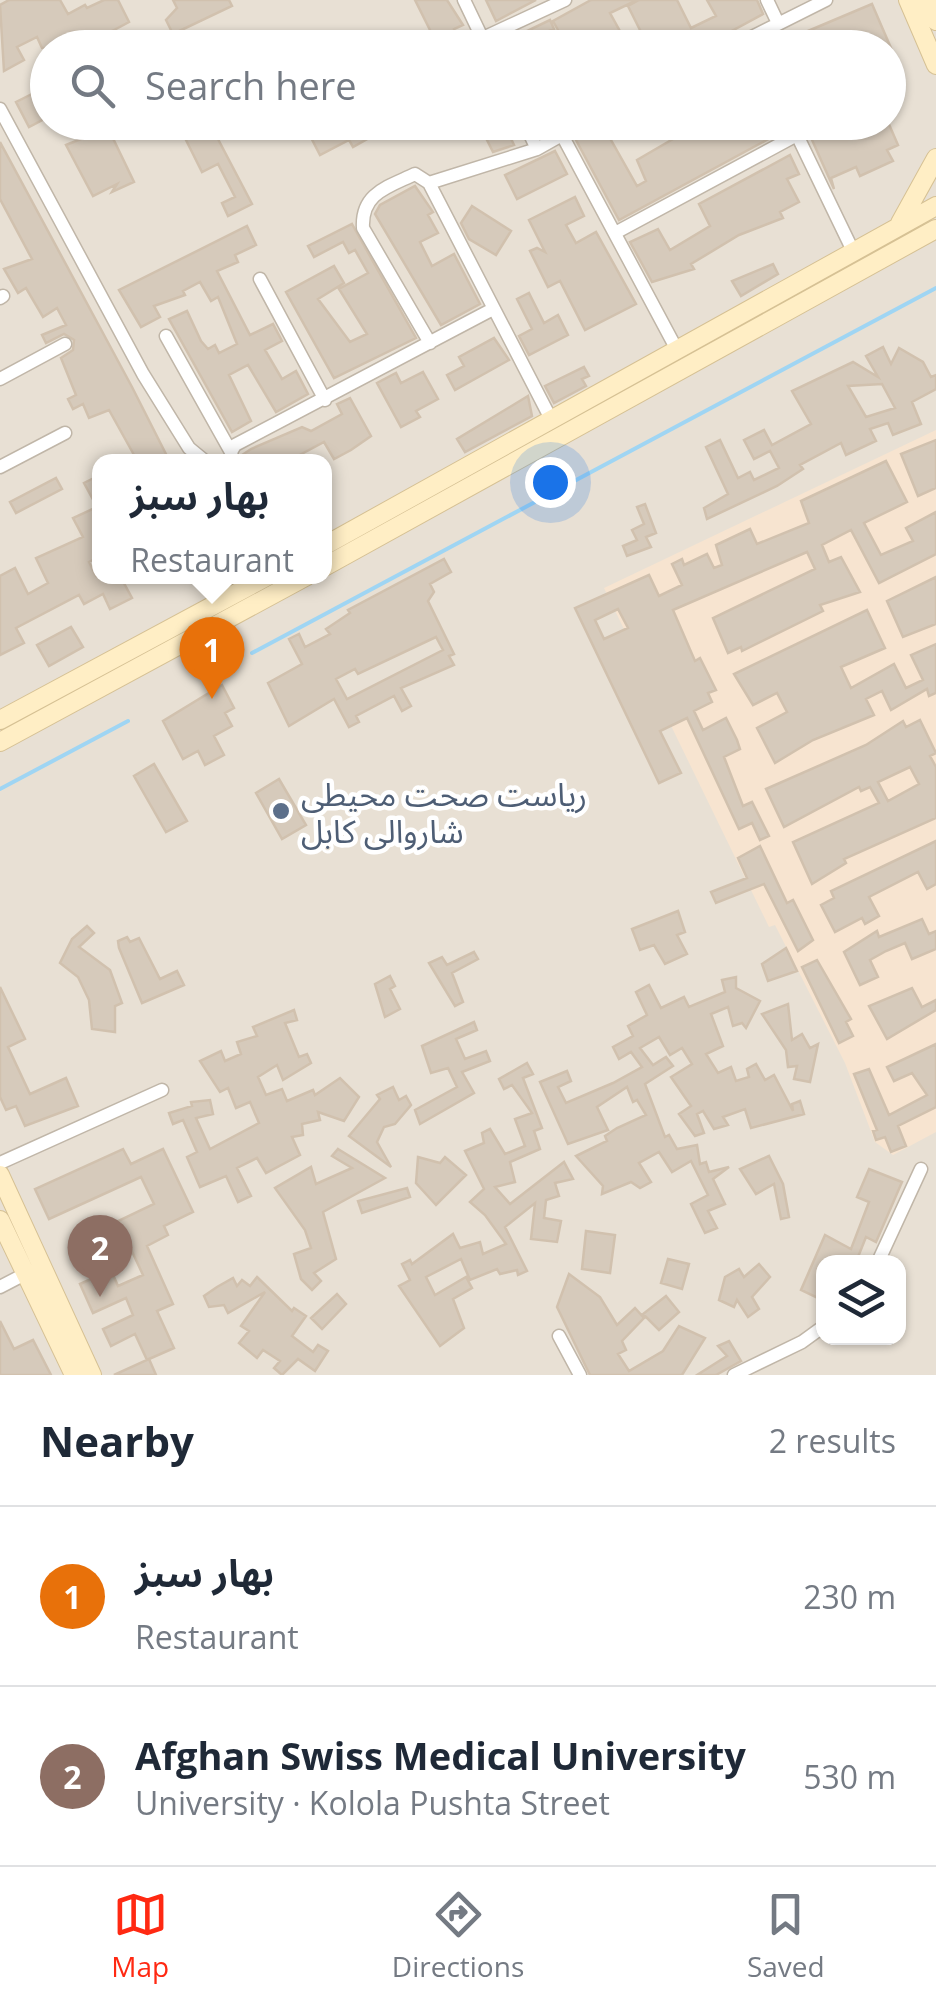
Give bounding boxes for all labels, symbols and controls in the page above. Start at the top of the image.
search box [30,30,906,140]
icon: search [65,58,120,113]
text: Search here [145,59,357,111]
popup [92,454,332,584]
your location [525,457,576,508]
text: بهار سبز [130,469,269,521]
text: Restaurant [130,538,294,581]
pin: 1 [180,616,244,699]
place label: ریاست صحت محیطی شاروالی کابل [301,772,587,852]
marker: ریاست صحت محیطی شاروالی کابل [270,800,292,822]
pin: 2 [68,1214,132,1297]
map controls [816,1255,906,1345]
button: layers [816,1255,906,1345]
text: Nearby [40,1412,194,1469]
text: 2 results [769,1419,896,1462]
text: بهار سبز [135,1546,274,1598]
text: 1 [63,1575,82,1618]
text: 230 m [803,1575,896,1618]
text: Restaurant [135,1615,299,1658]
text: Afghan Swiss Medical University [135,1729,746,1781]
text: 2 [63,1755,82,1798]
text: 530 m [803,1755,896,1798]
text: University · Kolola Pushta Street [135,1781,610,1824]
tab: Map [111,1887,169,1985]
tab: Directions [392,1887,524,1985]
tab: Saved [747,1887,825,1985]

